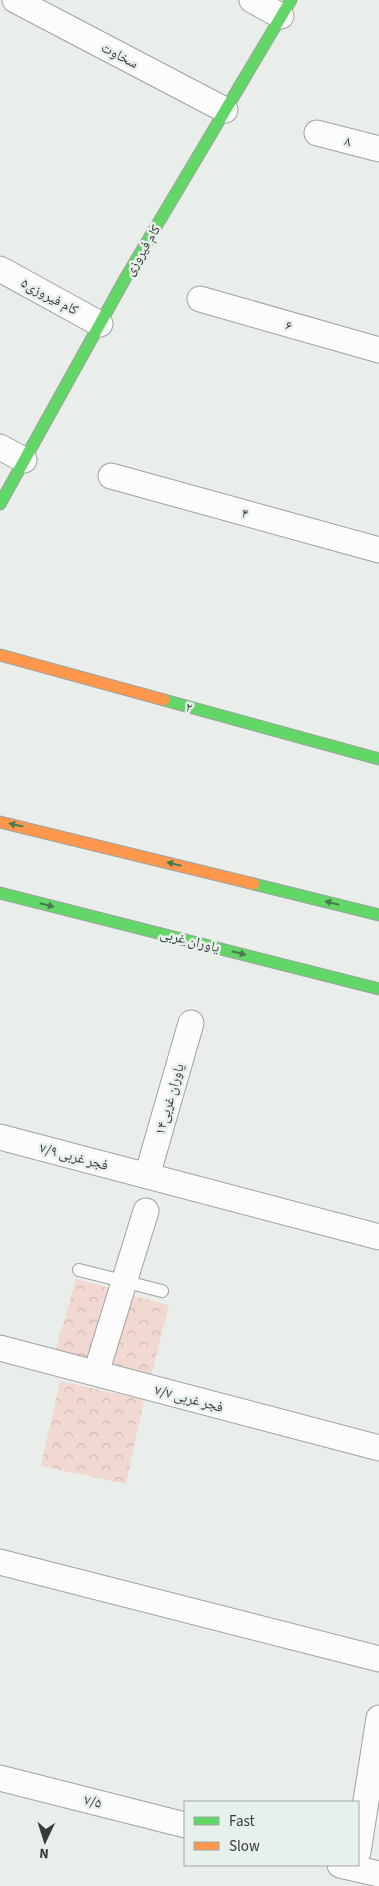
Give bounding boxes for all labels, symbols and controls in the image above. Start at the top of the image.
street label: سخاوت [97,38,142,74]
street label: ۸ [342,132,353,152]
street label: کام فیروزی [120,221,166,280]
street label: کام فیروزی۵ [17,273,82,320]
street label: ۶ [283,315,295,336]
street label: ۴ [239,503,250,524]
street label: ۲ [183,697,194,718]
one-way arrow [9,821,24,829]
one-way arrow [167,860,182,868]
one-way arrow [324,899,339,907]
one-way arrow [40,901,55,909]
street label: یاوران غربی [158,924,222,958]
one-way arrow [231,949,246,957]
street label: یاوران غربی۱۴ [150,1061,190,1137]
street label: ۷/۹ فجر غربی [37,1138,110,1176]
street label: ۷/۷ فجر غربی [152,1380,225,1418]
street label: ۷/۵ [82,1790,104,1814]
legend [184,1801,359,1866]
text: Fast [229,1811,255,1832]
north arrow [20,1816,70,1866]
text: Slow [229,1836,260,1857]
text: N [39,1843,50,1863]

